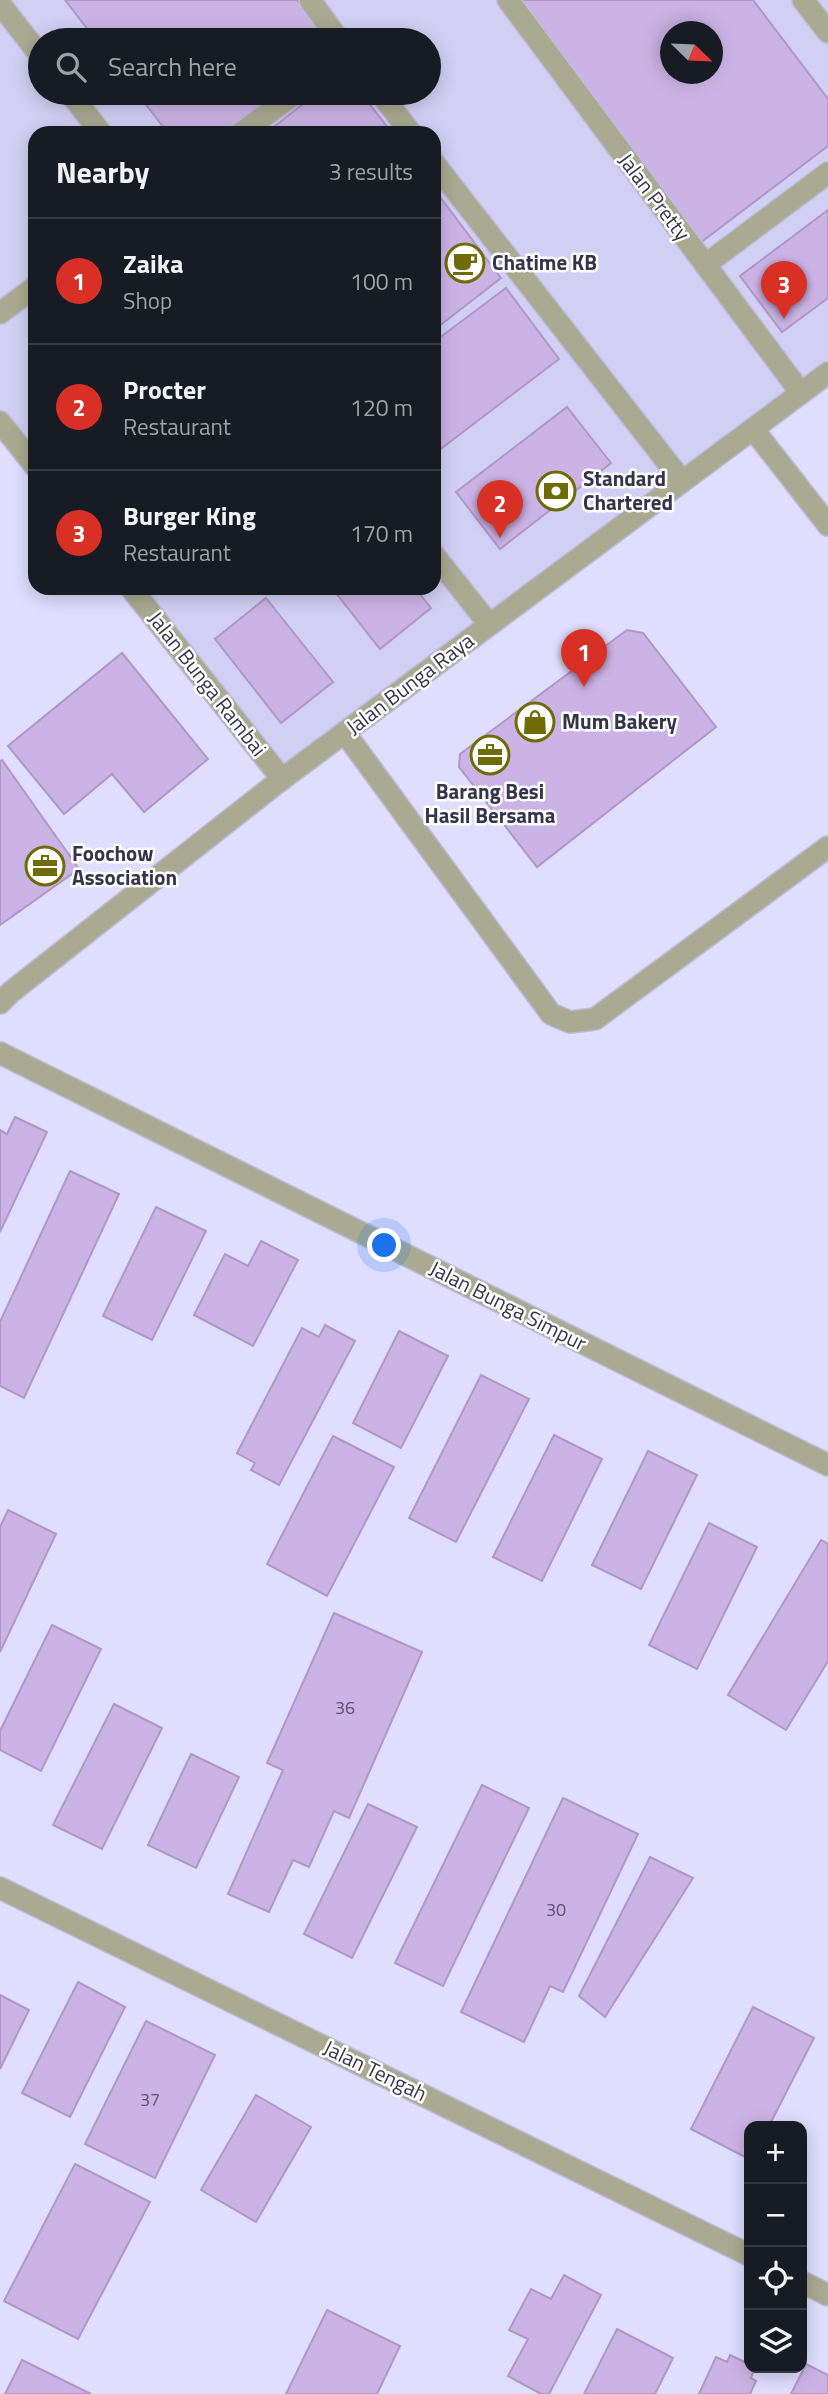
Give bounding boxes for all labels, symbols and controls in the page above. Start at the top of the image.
north arrow [660,21,723,84]
search box [28,28,441,105]
text: Search here [108,47,237,86]
icon: search [52,48,90,86]
street label: Jalan Pretty [611,146,699,247]
text: Nearby [56,149,149,195]
text: 3 results [329,154,413,189]
cafe icon: Chatime KB [444,242,486,284]
text: Zaika [123,244,184,283]
place label: Chatime KB [492,246,597,278]
pin: 3 [761,261,807,319]
text: 1 [73,264,85,299]
text: 100 m [350,264,413,299]
text: Shop [123,283,172,318]
text: Procter [123,370,206,409]
text: 2 [73,390,85,425]
text: 120 m [350,390,413,425]
text: Restaurant [123,409,231,444]
place label: Standard Chartered [583,462,673,518]
bank icon: Standard Chartered [535,470,577,512]
pin: 2 [477,480,523,538]
text: Burger King [123,496,256,535]
text: 3 [73,516,85,551]
text: 170 m [350,516,413,551]
text: Restaurant [123,535,231,570]
street label: Jalan Bunga Rambai [141,604,275,763]
street label: Jalan Bunga Raya [339,624,480,742]
pin: 1 [561,629,607,687]
shop icon: Mum Bakery [514,701,556,743]
place label: Mum Bakery [562,705,678,737]
office icon: Barang Besi Hasil Bersama [469,734,511,776]
place label: Barang Besi Hasil Bersama [425,775,556,831]
place label: Foochow Association [72,837,177,893]
office icon: Foochow Association [24,845,66,887]
your location [367,1228,401,1262]
street label: Jalan Bunga Simpur [424,1252,592,1358]
house number: 36 [335,1694,355,1721]
house number: 30 [546,1896,566,1923]
street label: Jalan Tengah [318,2031,433,2109]
house number: 37 [140,2086,160,2113]
map controls [744,2121,807,2373]
button: + [744,2121,807,2184]
button: − [744,2184,807,2247]
button: locate [744,2247,807,2310]
button: layers [744,2310,807,2373]

